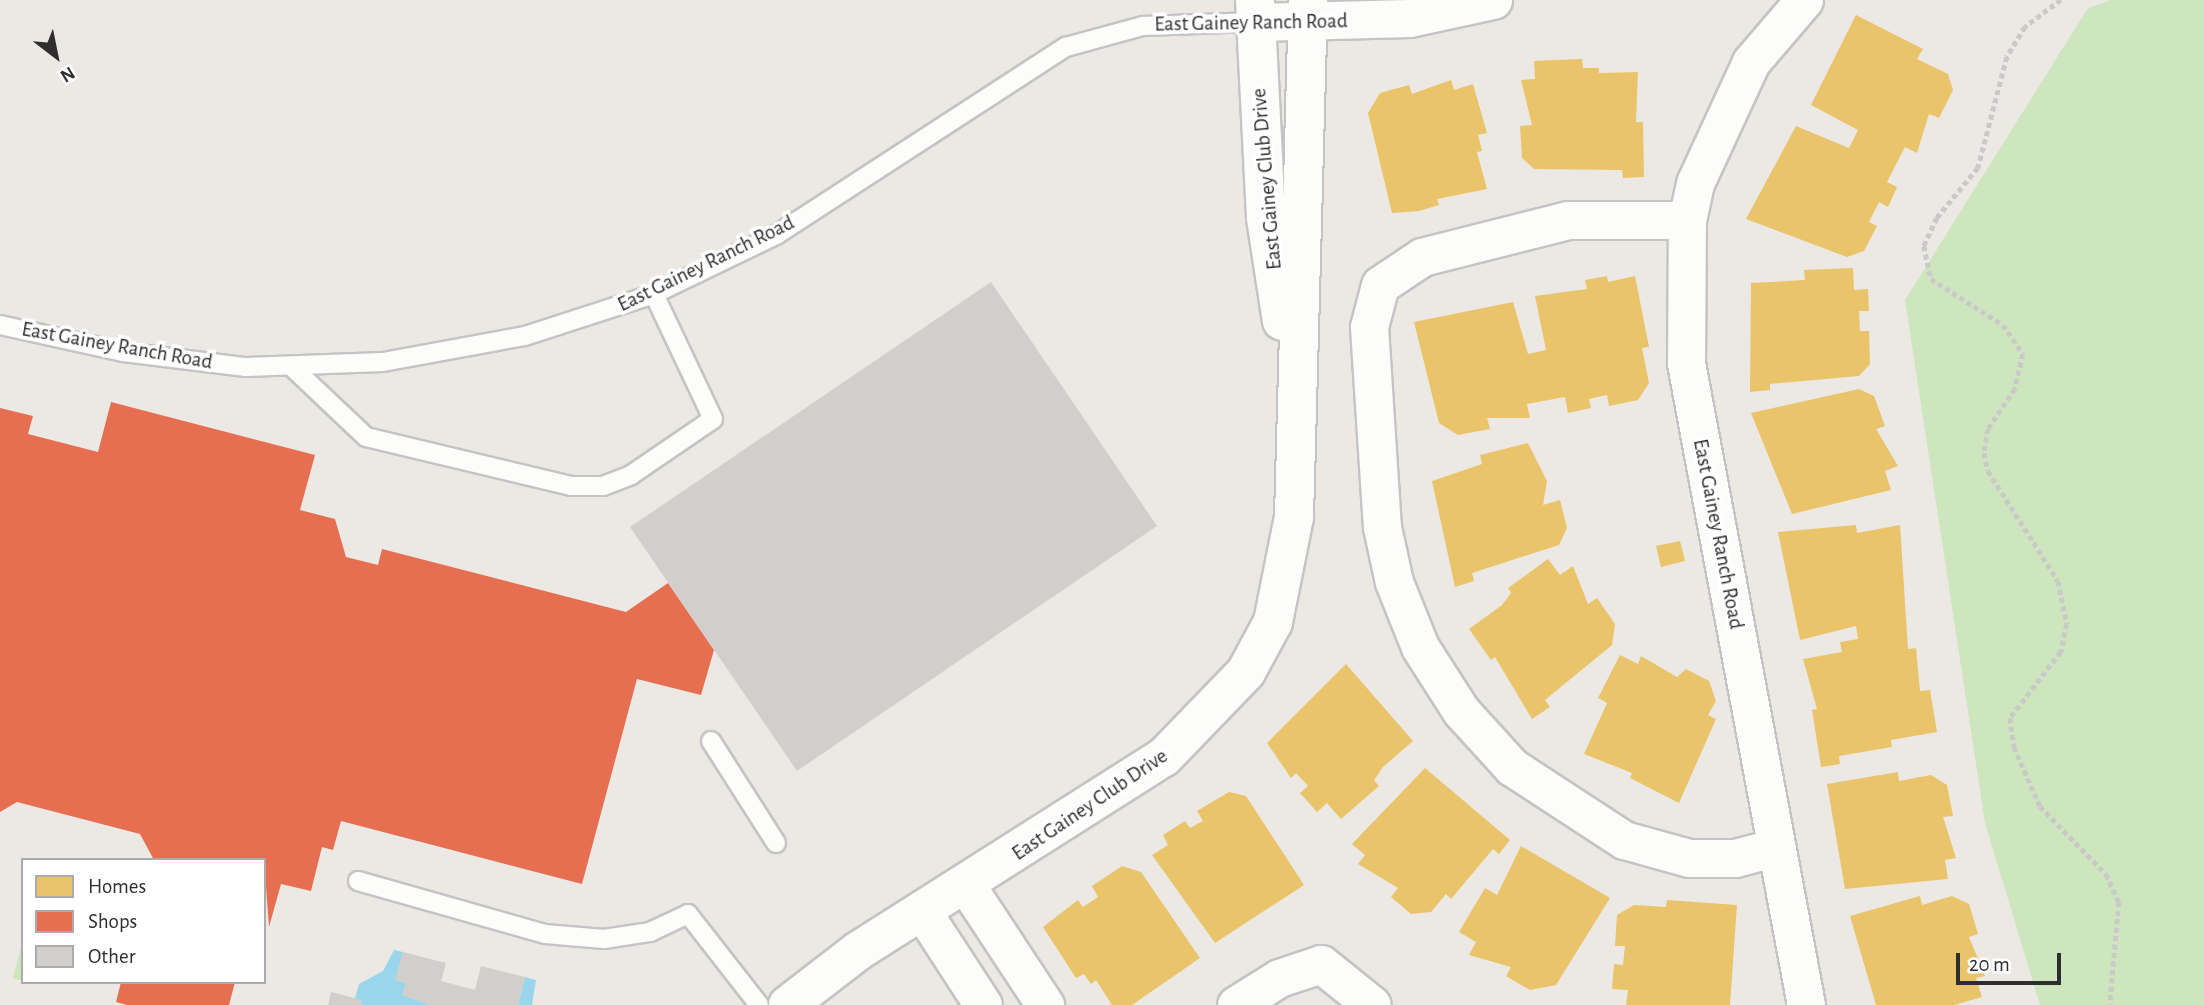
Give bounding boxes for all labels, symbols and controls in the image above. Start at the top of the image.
street label: East Gainey Ranch Road [1154,9,1348,37]
north arrow [21,21,91,91]
text: N [57,63,78,86]
street label: East Gainey Club Drive [1247,87,1287,271]
street label: East Gainey Ranch Road [614,210,798,318]
street label: East Gainey Ranch Road [20,317,214,375]
street label: East Gainey Ranch Road [1687,437,1749,631]
street label: East Gainey Club Drive [1007,744,1173,866]
legend [21,858,266,984]
text: Homes [88,876,146,897]
text: Shops [88,911,137,932]
scale bar [1959,939,2064,983]
text: Other [88,946,135,967]
text: 20 m [1969,954,2010,975]

